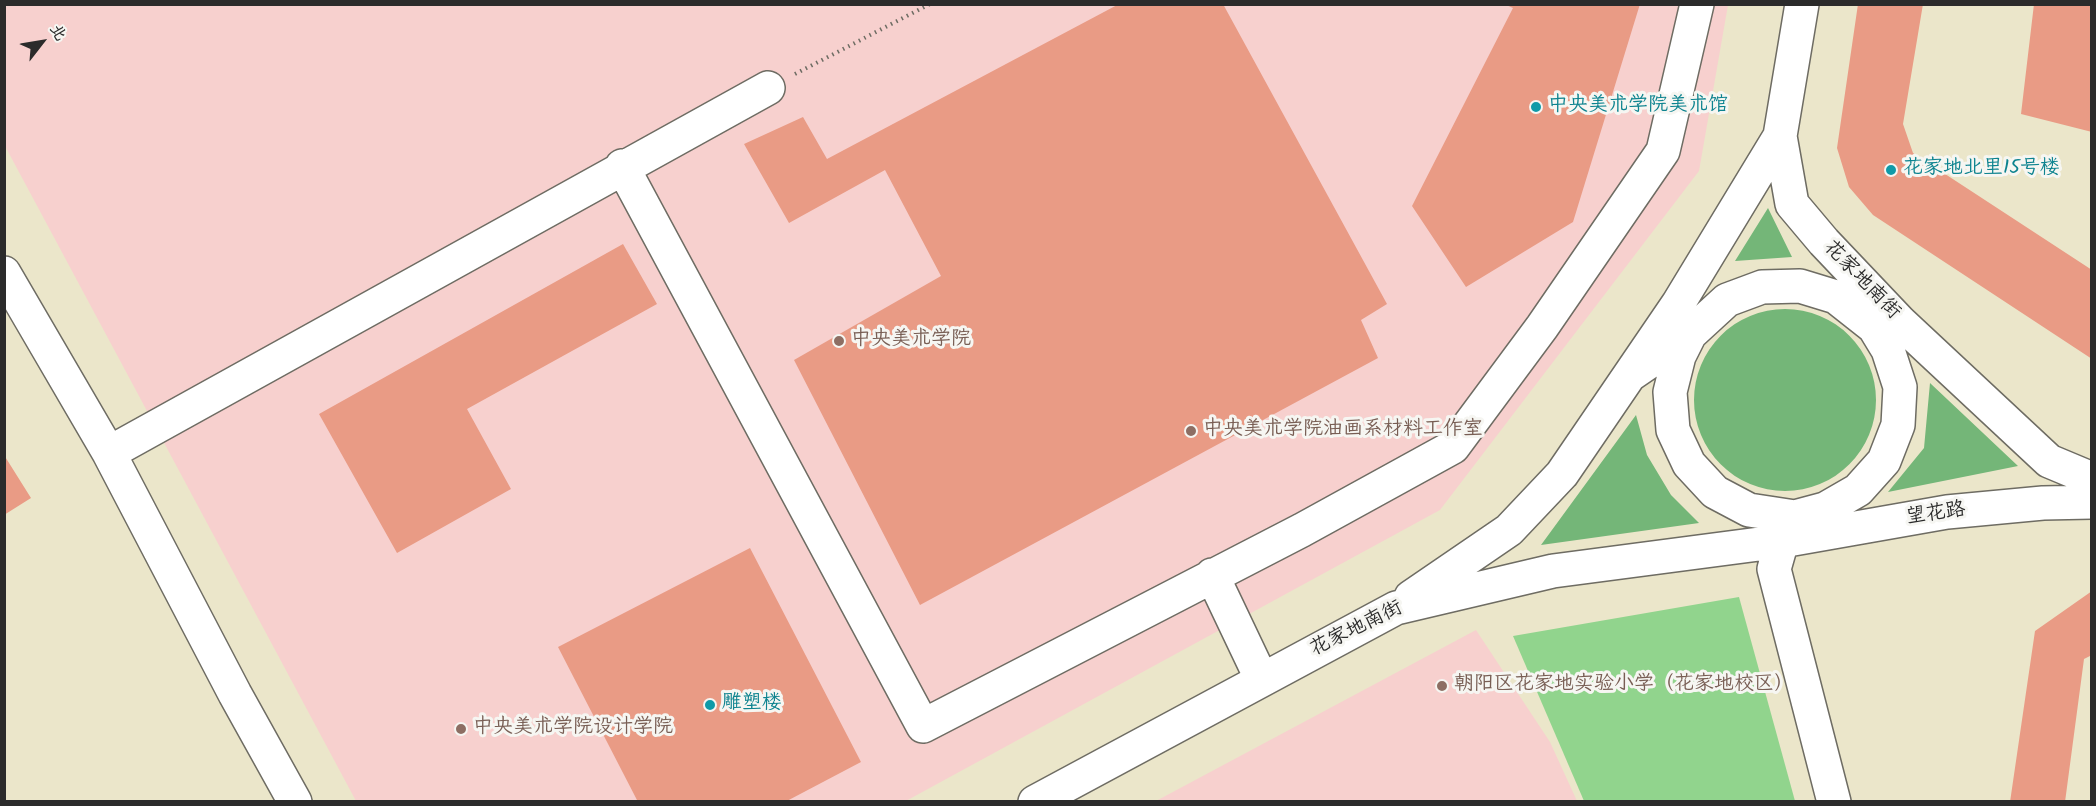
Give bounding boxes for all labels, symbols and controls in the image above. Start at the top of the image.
north arrow [12,12,72,72]
text: 北 [43,19,73,46]
place label: 中央美术学院美术馆 [1548,95,1728,119]
marker: 中央美术学院美术馆 [1529,100,1543,114]
place label: 花家地北里15号楼 [1903,158,2060,182]
marker: 花家地北里15号楼 [1884,163,1898,177]
street label: 花家地南街 [1818,237,1904,325]
place label: 中央美术学院 [851,329,971,353]
marker: 中央美术学院 [832,334,846,348]
place label: 中央美术学院油画系材料工作室 [1203,419,1483,443]
marker: 中央美术学院油画系材料工作室 [1184,424,1198,438]
street label: 望花路 [1905,499,1967,531]
street label: 花家地南街 [1307,597,1407,663]
place label: 朝阳区花家地实验小学（花家地校区） [1454,674,1794,698]
marker: 朝阳区花家地实验小学（花家地校区） [1435,679,1449,693]
place label: 雕塑楼 [722,693,782,717]
marker: 雕塑楼 [703,698,717,712]
place label: 中央美术学院设计学院 [473,717,673,741]
marker: 中央美术学院设计学院 [454,722,468,736]

